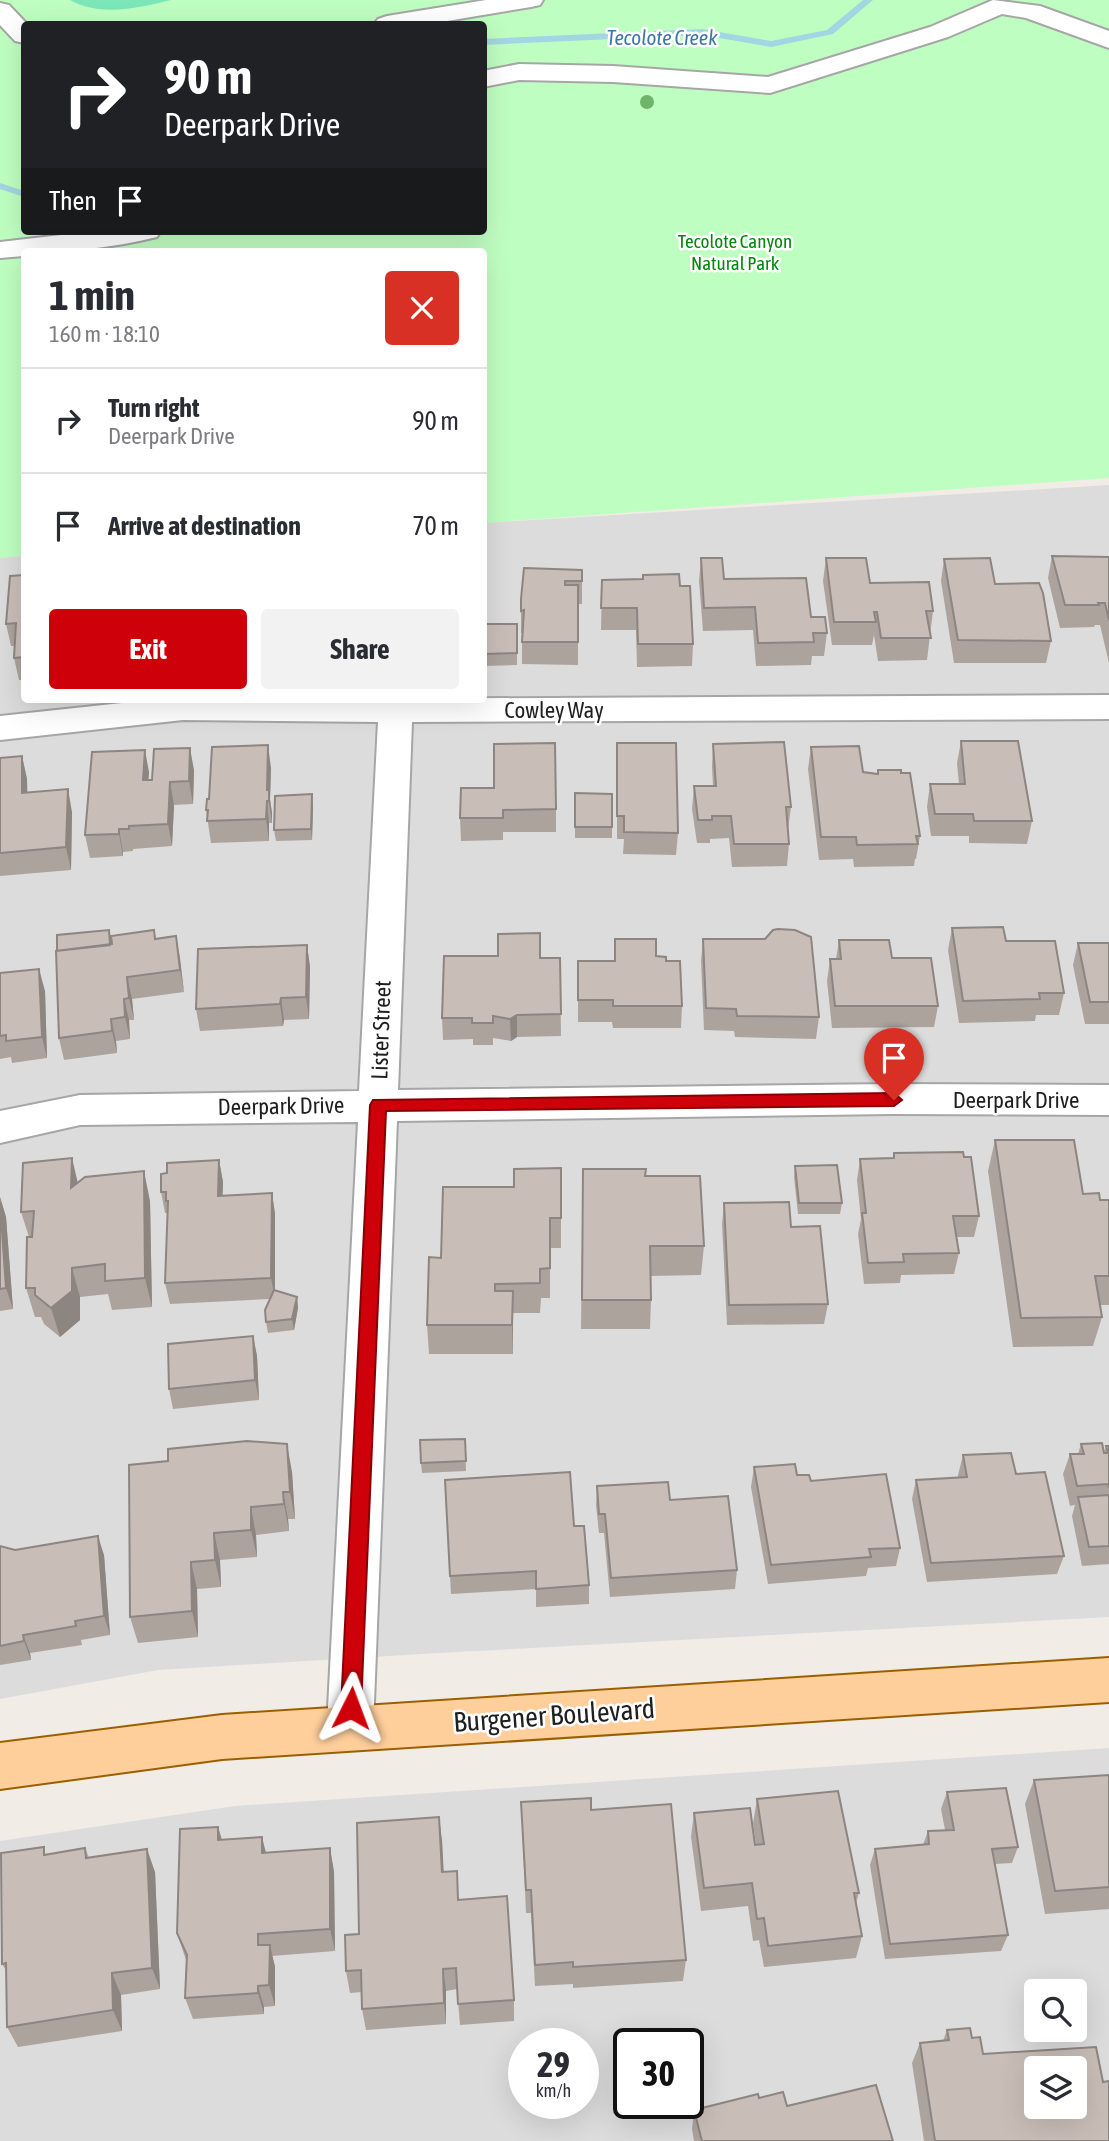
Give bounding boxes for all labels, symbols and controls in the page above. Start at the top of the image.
water label: Tecolote Creek [607,25,718,49]
text: 90 m [164,48,252,104]
icon: right [49,49,140,140]
text: Deerpark Drive [164,106,340,143]
icon: arrive [111,182,149,220]
text: Then [49,186,97,216]
park label: Tecolote Canyon Natural Park [678,230,792,274]
text: 1 min [49,271,135,319]
button: close [385,271,459,345]
text: 160 m · 18:10 [49,321,160,347]
text: Turn right [108,393,199,423]
icon: right [49,402,87,440]
text: 90 m [412,406,459,436]
text: Deerpark Drive [108,423,235,449]
icon: arrive [49,507,87,545]
text: Arrive at destination [108,511,301,541]
text: 70 m [412,511,459,541]
button: Exit [49,609,247,689]
button: Share [261,609,459,689]
street label: Cowley Way [504,697,604,723]
street label: Lister Street [366,980,396,1080]
pin [864,1028,924,1100]
icon: arrive [875,1039,913,1077]
street label: Deerpark Drive [953,1087,1079,1113]
street label: Deerpark Drive [217,1092,345,1120]
position arrow [314,1671,388,1745]
street label: Burgener Boulevard [452,1692,656,1738]
map controls [1024,1979,1087,2119]
button: search [1024,1979,1087,2042]
speed limit sign: 30 [613,2028,704,2119]
text: 29 [537,2044,570,2084]
button: layers [1024,2056,1087,2119]
text: km/h [536,2080,571,2101]

